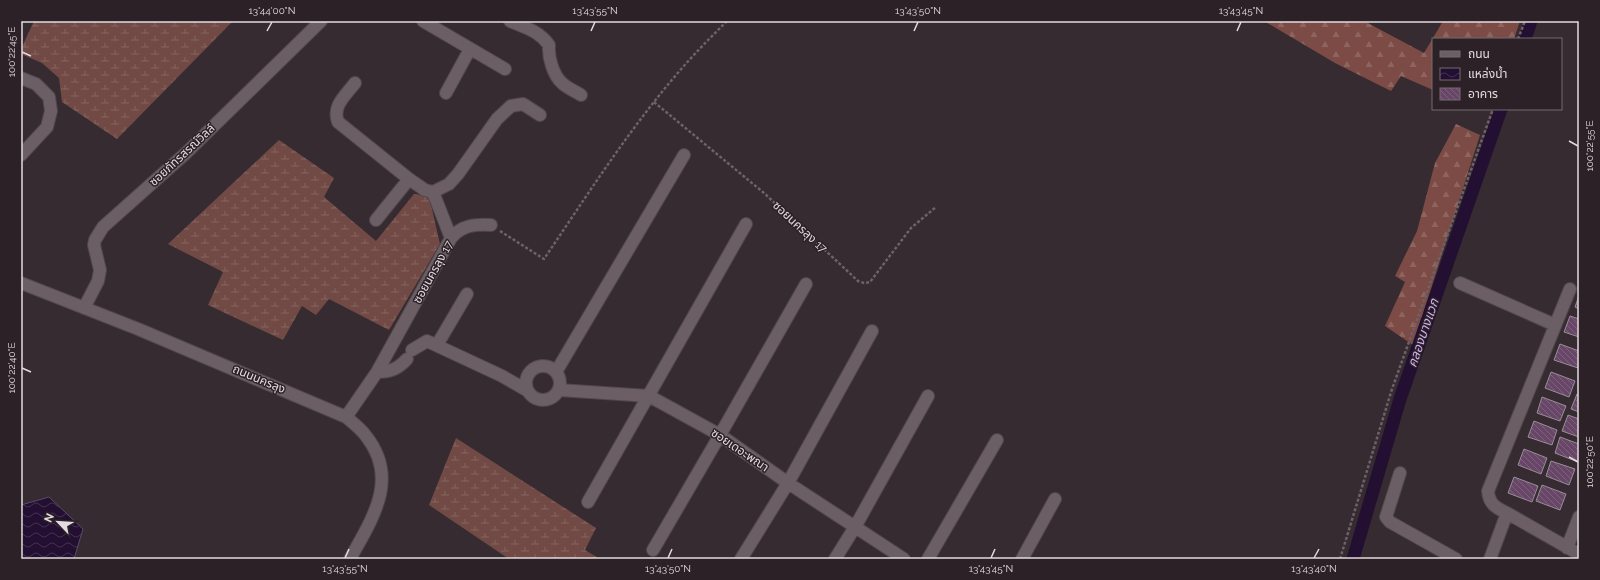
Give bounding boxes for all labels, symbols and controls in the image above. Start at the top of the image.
text: 13°44'00"N [249,5,295,16]
text: 13°43'55"N [572,5,618,16]
text: 13°43'50"N [895,5,941,16]
text: 13°43'45"N [1219,5,1263,16]
text: 100°22'45"E [6,27,17,77]
legend [1432,38,1562,110]
text: ถนน [1468,47,1490,61]
text: แหล่งน้ำ [1468,65,1507,81]
text: อาคาร [1468,87,1498,101]
text: 100°22'55"E [1584,120,1595,172]
street label: ซอยภัทรสรณ์วิลล์ [146,121,218,189]
street label: ซอยนครลุง 17 [770,198,830,256]
street label: ซอยนครลุง 17 [410,238,456,306]
water label: คลองบางแวก [1404,296,1442,369]
text: 100°22'40"E [6,342,17,394]
street label: ถนนนครลุง [231,362,287,396]
street label: ซอยเดอะพณา [708,426,772,474]
text: 100°22'50"E [1584,436,1595,488]
north arrow [38,502,78,542]
text: N [42,511,57,525]
text: 13°43'55"N [322,563,368,574]
text: 13°43'50"N [645,563,691,574]
text: 13°43'45"N [969,563,1013,574]
text: 13°43'40"N [1291,563,1337,574]

